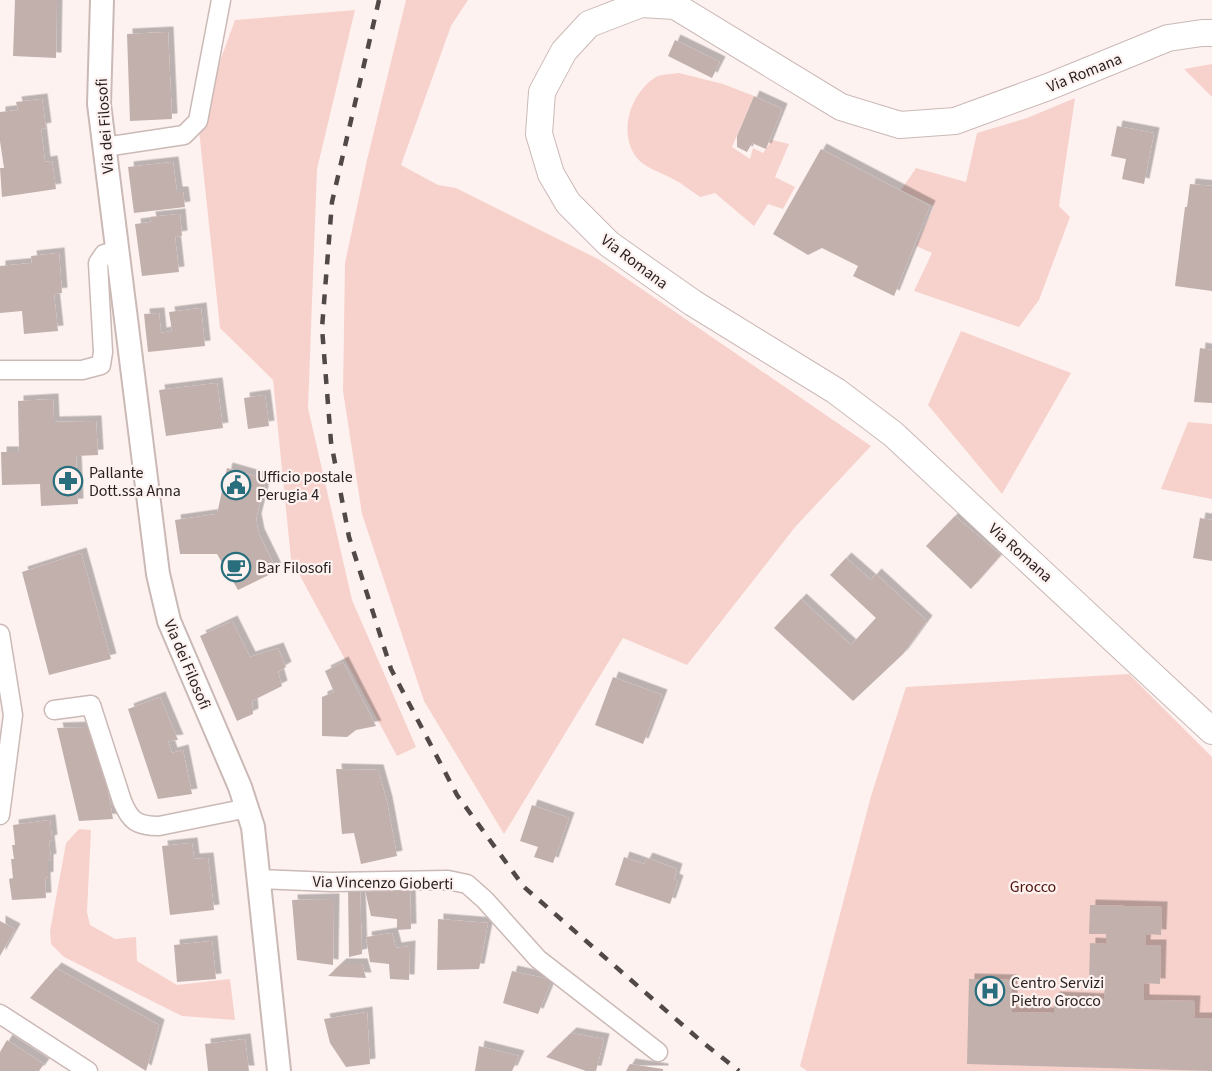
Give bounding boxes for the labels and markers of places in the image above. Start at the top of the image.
place label: Pallante Dott.ssa Anna [89,462,181,502]
pharmacy icon: Pallante Dott.ssa Anna [52,465,84,497]
place label: Ufficio postale Perugia 4 [257,466,353,506]
public building icon: Ufficio postale Perugia 4 [220,469,252,501]
cafe icon: Bar Filosofi [220,551,252,583]
place label: Bar Filosofi [257,557,332,579]
place label: Centro Servizi Pietro Grocco [1011,972,1104,1012]
hospital icon: Centro Servizi Pietro Grocco [974,975,1006,1007]

